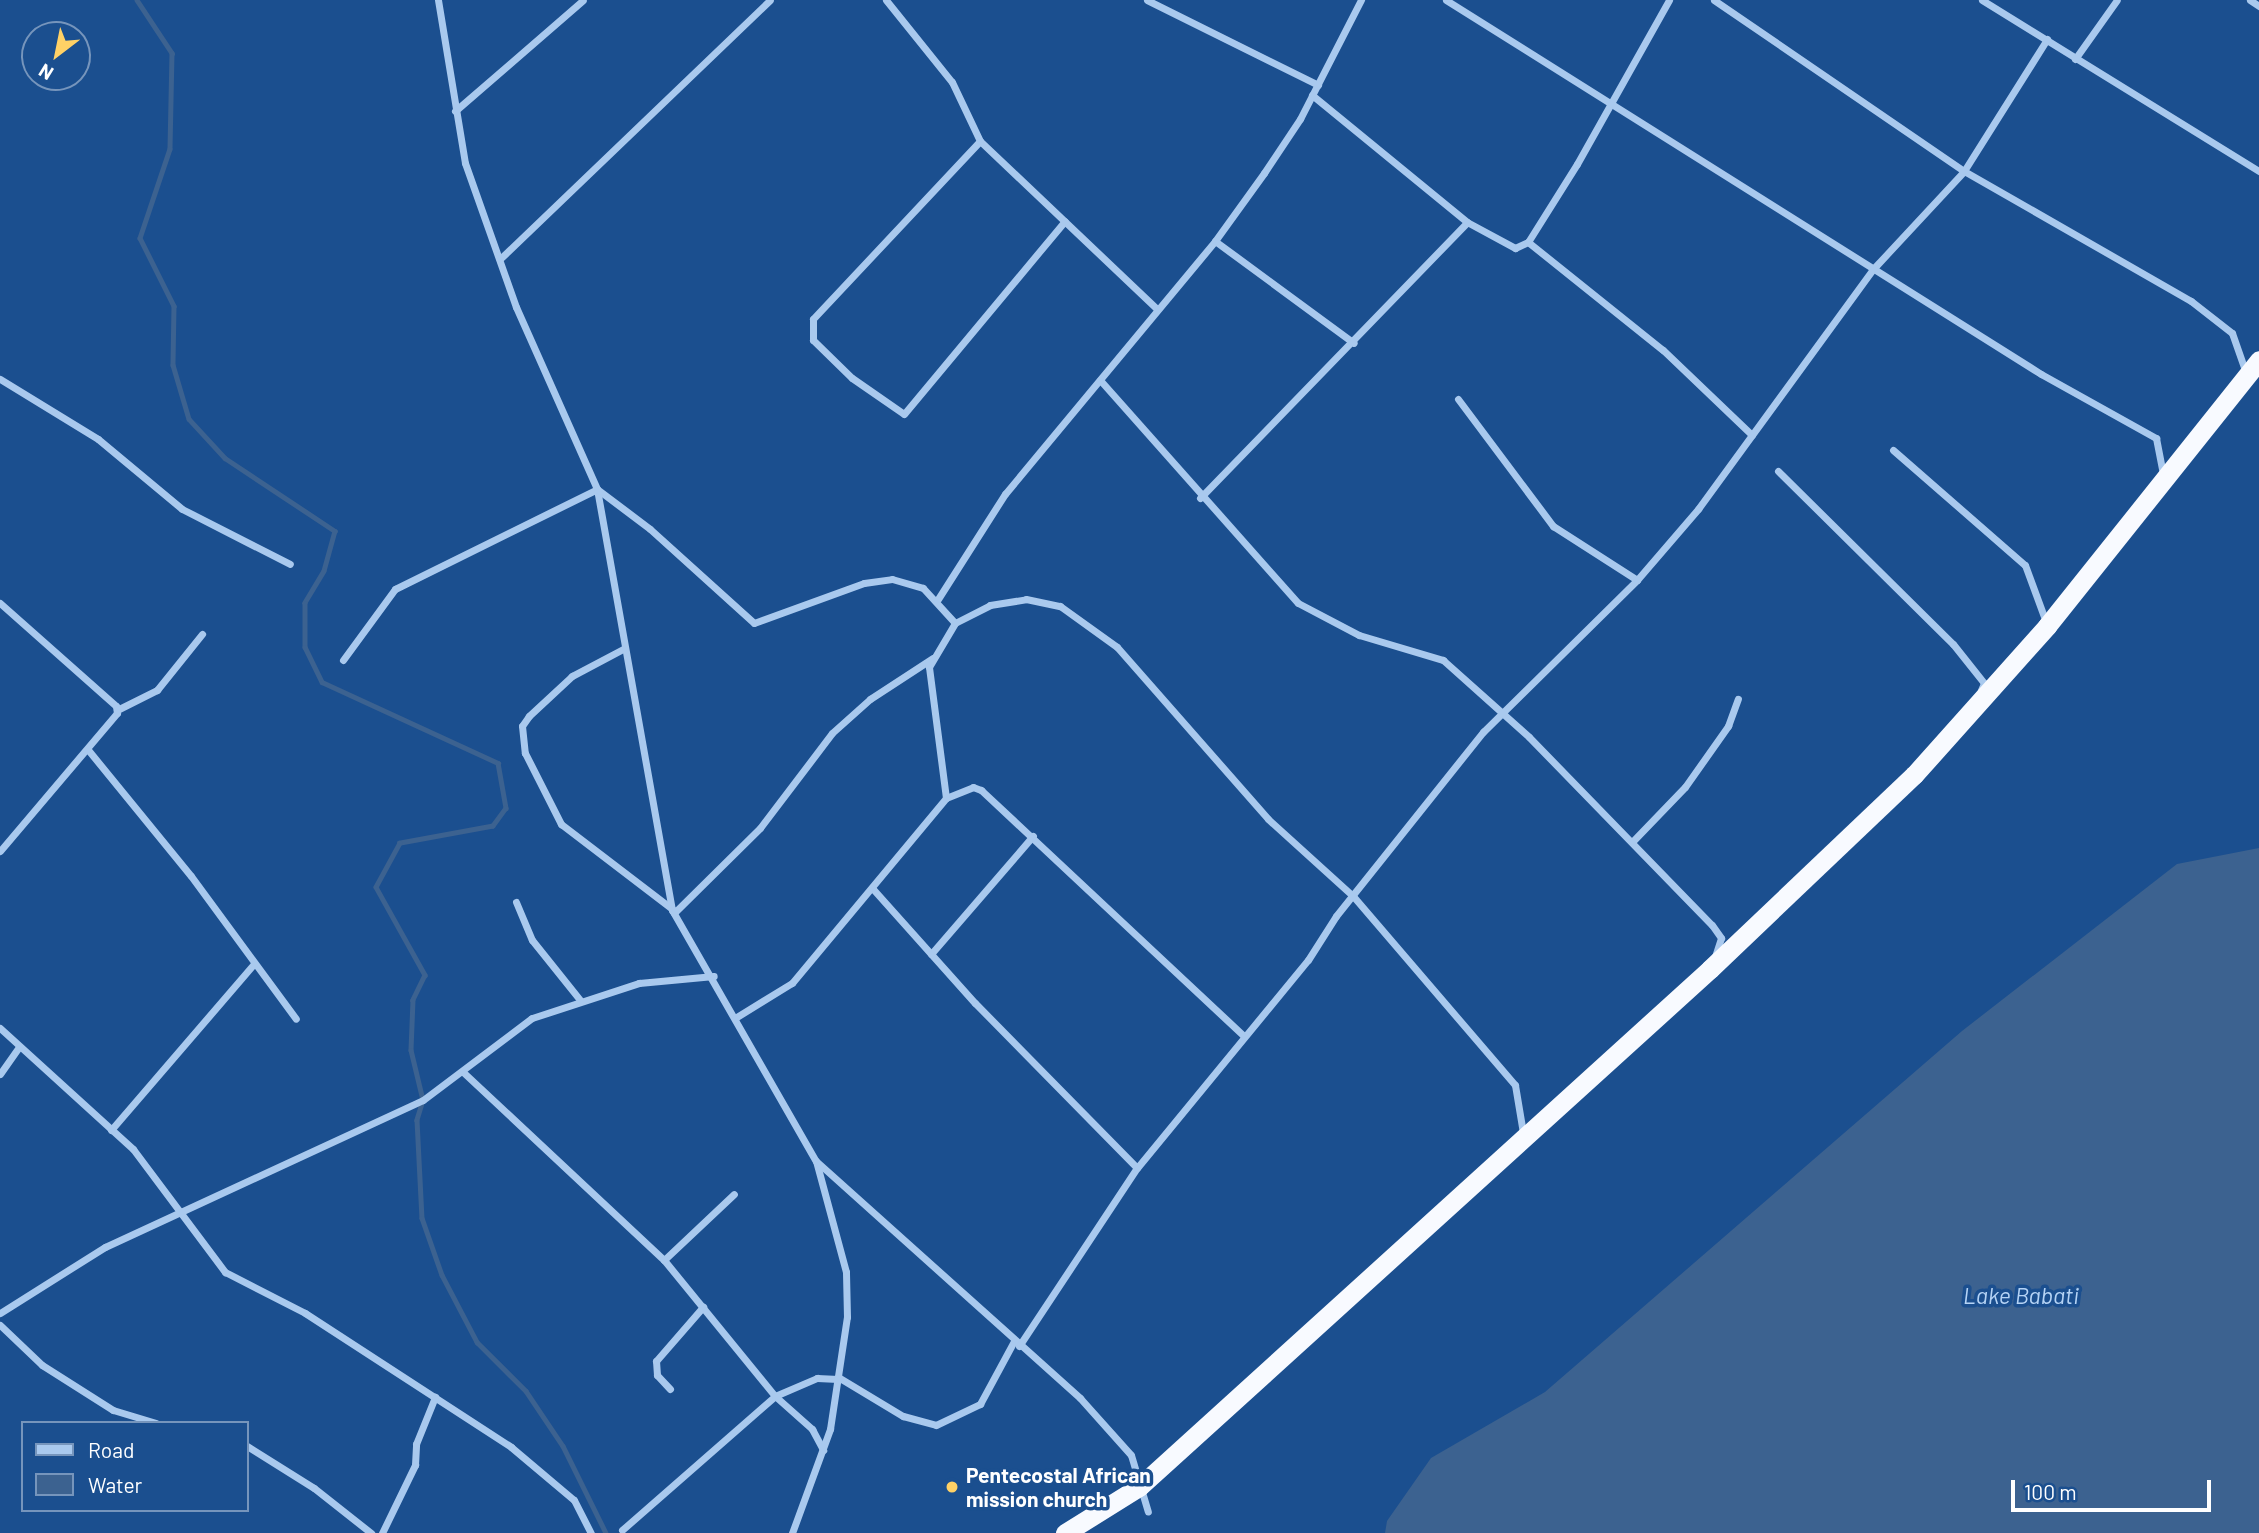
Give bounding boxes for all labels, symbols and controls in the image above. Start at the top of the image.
north arrow [21,21,91,91]
text: N [34,59,57,86]
water label: Lake Babati [1963,1281,2079,1309]
legend [21,1421,248,1512]
text: Road [88,1437,134,1462]
place label: Pentecostal African mission church [966,1462,1151,1512]
scale bar [2014,1466,2214,1510]
text: Water [88,1472,142,1497]
marker: Pentecostal African mission church [944,1479,960,1495]
text: 100 m [2024,1479,2077,1504]

